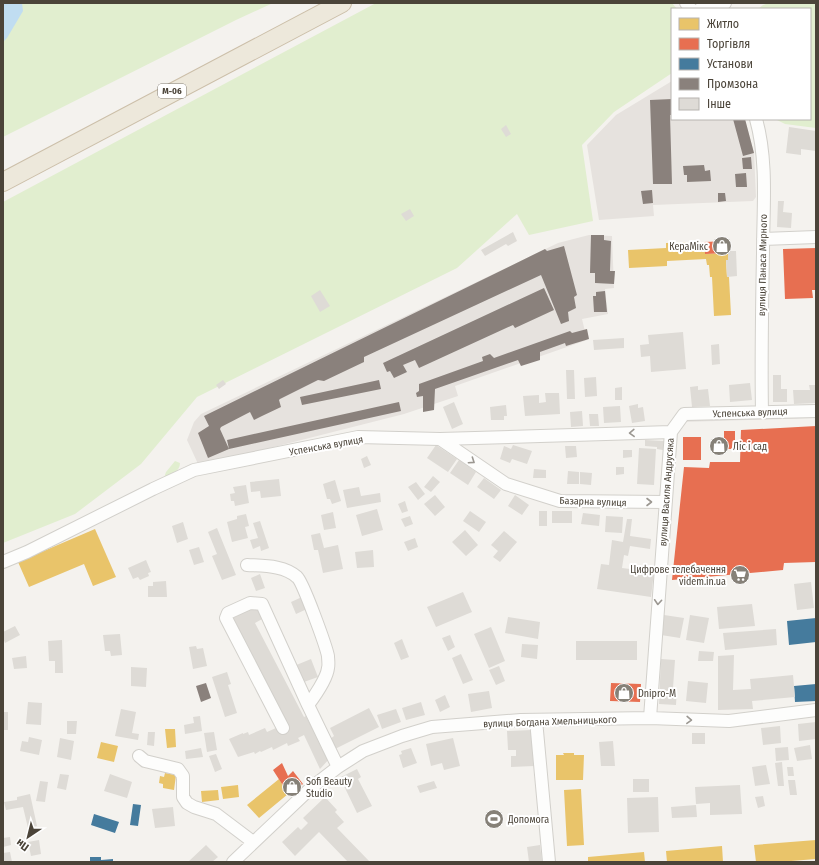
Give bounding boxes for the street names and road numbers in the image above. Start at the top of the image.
road number: М-06 [158,84,186,98]
street label: вулиця Панаса Мирного [756,214,770,316]
street label: Успенська вулиця [711,406,788,420]
street label: Успенська вулиця [287,434,364,459]
street label: вулиця Василя Андрусяка [657,437,677,547]
street label: Базарна вулиця [559,495,627,509]
street label: вулиця Богдана Хмельницького [483,714,617,730]

